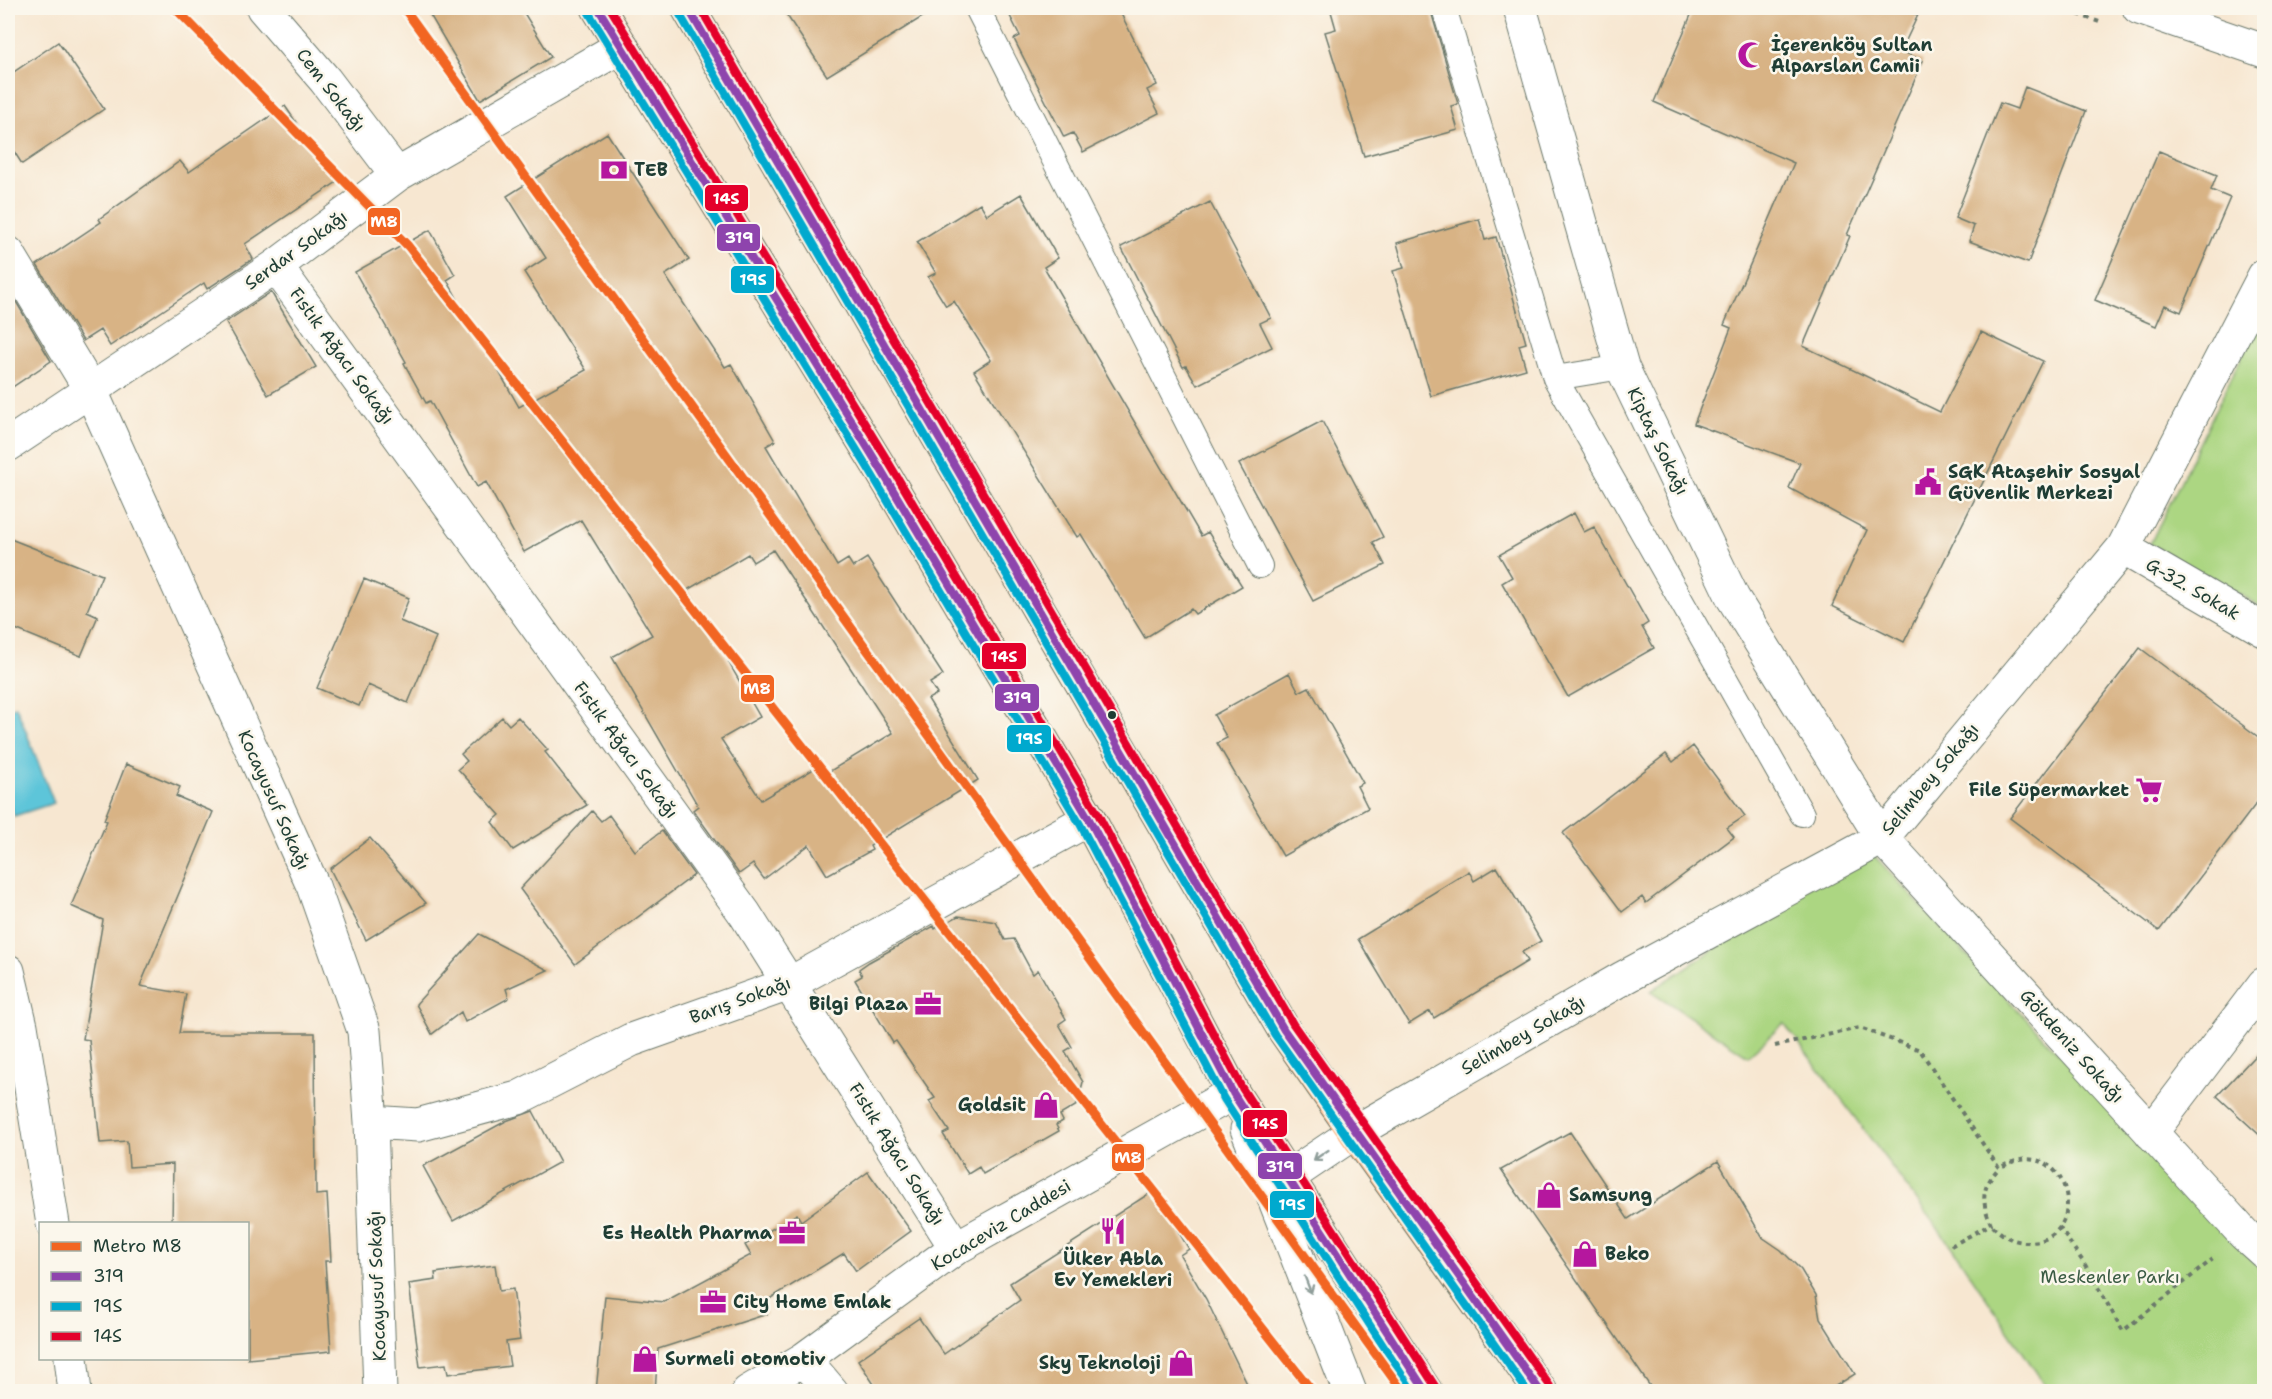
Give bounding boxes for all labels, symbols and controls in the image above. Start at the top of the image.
place label: İçerenköy Sultan Alparslan Camii [1771,33,1933,78]
mosque icon: İçerenköy Sultan Alparslan Camii [1736,40,1766,70]
street label: Cem Sokağı [291,43,371,137]
bank icon: TEB [599,155,629,185]
place label: TEB [634,158,668,182]
line badge: 14S [704,184,749,212]
text: 14S [713,188,739,209]
street label: Serdar Sokağı [240,205,352,295]
line badge: M8 [367,207,401,236]
text: M8 [370,211,398,232]
line badge: 319 [716,223,761,252]
text: 319 [725,227,753,248]
line badge: 19S [730,265,775,294]
text: 19S [739,269,767,290]
street label: Fıstık Ağacı Sokağı [284,283,400,429]
street label: Kiptaş Sokağı [1621,383,1695,499]
place label: SGK Ataşehir Sosyal Güvenlik Merkezi [1948,460,2140,505]
public building icon: SGK Ataşehir Sosyal Güvenlik Merkezi [1913,467,1943,497]
street label: G-32. Sokak [2142,552,2244,626]
line badge: 14S [981,642,1027,670]
text: 14S [991,646,1017,667]
line badge: M8 [740,674,775,703]
street label: Fıstık Ağacı Sokağı [568,677,684,823]
text: M8 [743,678,771,699]
line badge: 319 [994,683,1040,712]
text: 319 [1003,687,1031,708]
unlabelled marker [1106,709,1118,721]
street label: Selimbey Sokağı [1876,718,1984,840]
line badge: 19S [1006,724,1052,753]
street label: Kocayusuf Sokağı [232,726,316,874]
text: 19S [1015,728,1043,749]
supermarket icon: File Süpermarket [2134,775,2164,805]
place label: File Süpermarket [1969,778,2129,802]
street label: Barış Sokağı [686,971,794,1029]
street label: Gökdeniz Sokağı [2015,984,2129,1108]
office icon: Bilgi Plaza [913,989,943,1019]
street label: Selimbey Sokağı [1457,990,1589,1080]
place label: Bilgi Plaza [809,992,909,1016]
street label: Fıstık Ağacı Sokağı [843,1078,951,1230]
shop icon: Goldsit [1031,1090,1061,1120]
place label: Goldsit [958,1093,1026,1117]
line badge: 14S [1242,1109,1288,1138]
text: 14S [1252,1113,1278,1134]
line badge: M8 [1111,1143,1145,1172]
text: M8 [1114,1147,1142,1168]
one-way arrow [1313,1149,1330,1161]
line badge: 319 [1257,1152,1303,1180]
text: 319 [1266,1156,1294,1177]
street label: Kocaceviz Caddesi [927,1174,1075,1276]
shop icon: Samsung [1534,1180,1564,1210]
place label: Samsung [1569,1183,1652,1207]
line badge: 19S [1269,1190,1315,1219]
text: 19S [1278,1194,1306,1215]
street label: Kocayusuf Sokağı [362,1210,392,1362]
restaurant icon: Ülker Abla Ev Yemekleri [1098,1216,1128,1246]
office icon: Es Health Pharma [777,1218,807,1248]
place label: Es Health Pharma [602,1221,773,1245]
legend [39,1222,249,1360]
text: Metro M8 [93,1234,182,1258]
shop icon: Beko [1570,1239,1600,1269]
place label: Beko [1605,1242,1650,1266]
place label: Ülker Abla Ev Yemekleri [1054,1246,1172,1292]
text: 319 [93,1264,124,1288]
park label: Meskenler Parkı [2040,1265,2180,1289]
one-way arrow [1303,1275,1314,1294]
office icon: City Home Emlak [698,1287,728,1317]
place label: City Home Emlak [733,1290,892,1314]
text: 19S [93,1294,122,1318]
text: 14S [93,1324,122,1348]
shop icon: Surmeli otomotiv [630,1344,660,1374]
place label: Surmeli otomotiv [665,1347,826,1371]
shop icon: Sky Teknoloji [1166,1348,1196,1378]
place label: Sky Teknoloji [1039,1351,1161,1375]

